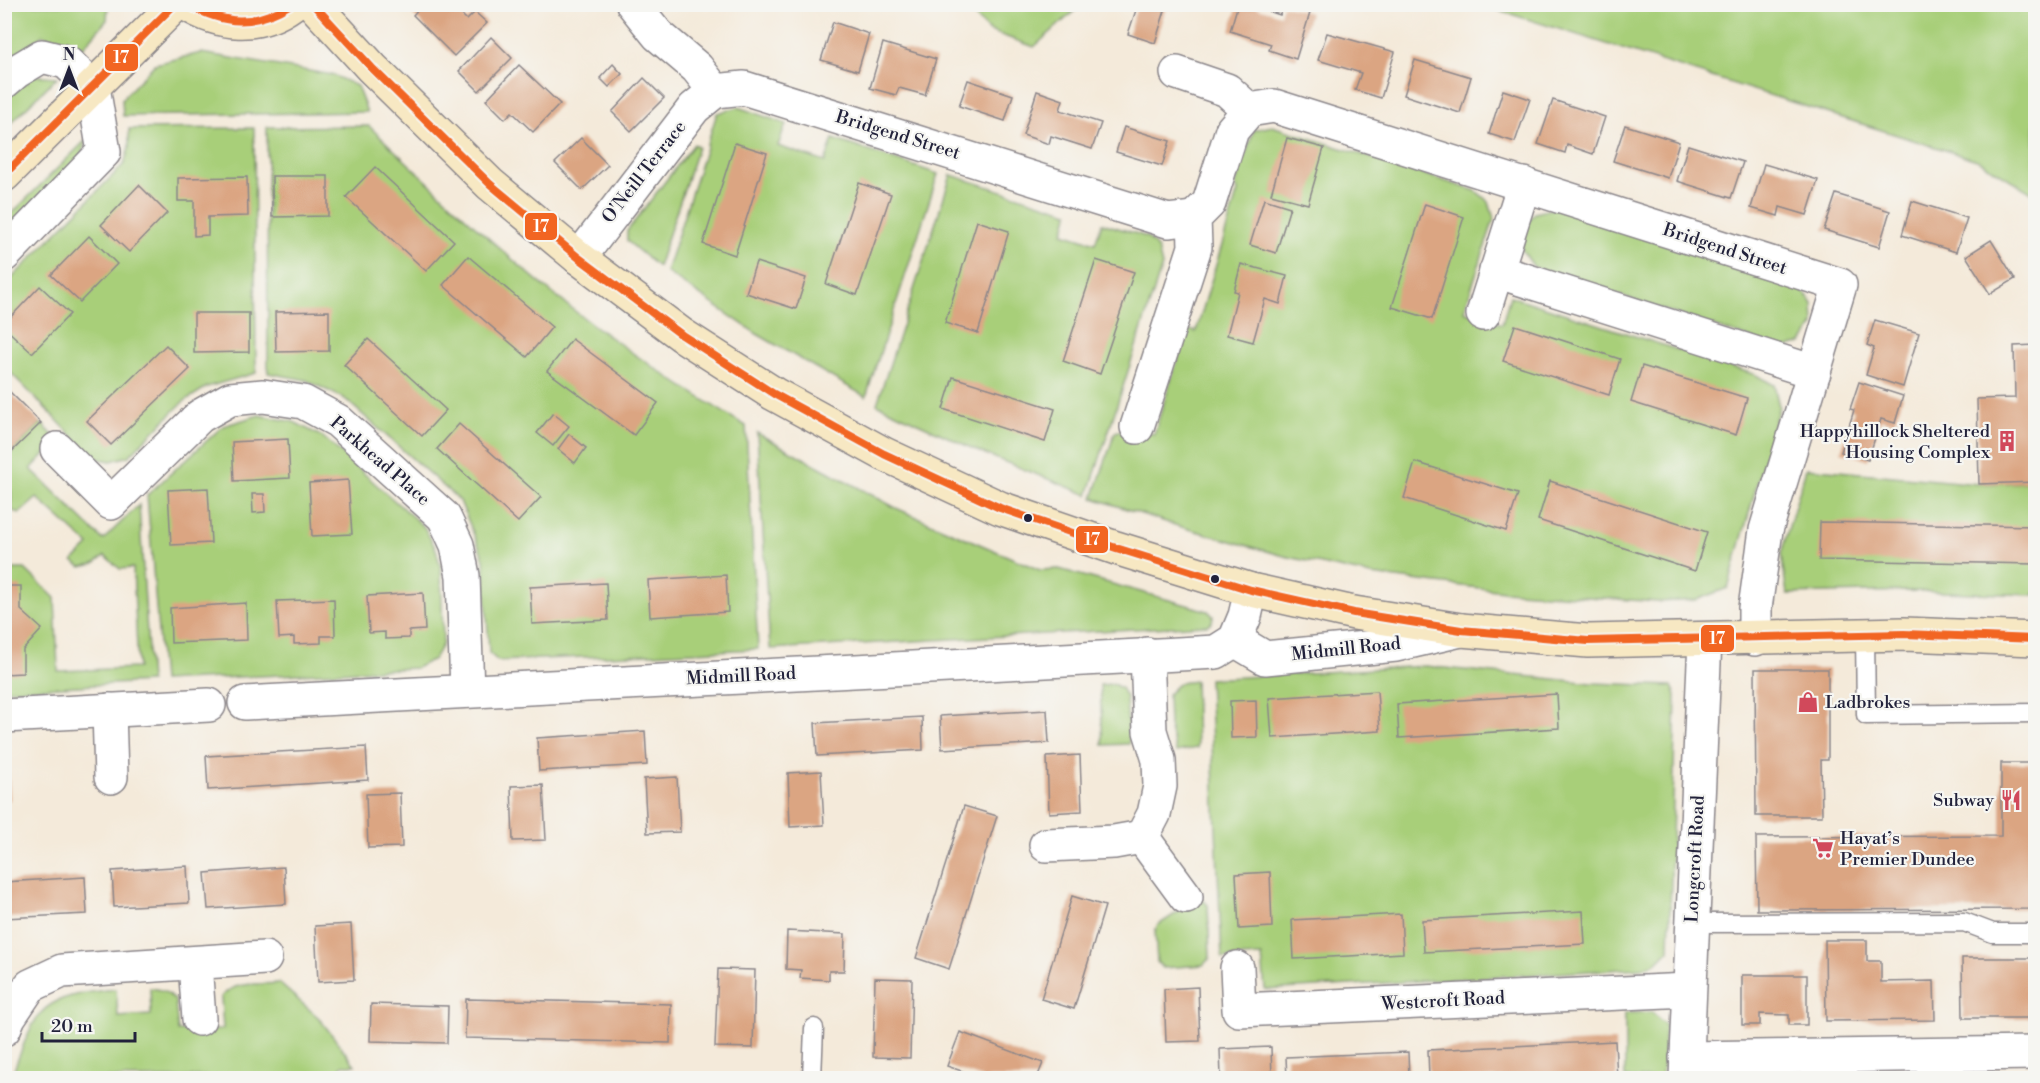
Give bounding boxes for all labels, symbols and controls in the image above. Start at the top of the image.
north arrow [39,39,99,99]
line badge: 17 [104,43,139,72]
text: N [63,45,76,65]
text: 17 [113,48,130,68]
street label: Bridgend Street [832,105,963,165]
street label: O'Neill Terrace [597,116,691,228]
line badge: 17 [524,212,558,241]
text: 17 [533,217,550,237]
street label: Bridgend Street [1659,218,1790,280]
street label: Parkhead Place [325,411,435,511]
place label: Happyhillock Sheltered Housing Complex [1800,420,1991,464]
building icon: Happyhillock Sheltered Housing Complex [1995,429,2019,453]
unlabelled marker [1022,512,1034,524]
line badge: 17 [1075,525,1109,554]
text: 17 [1084,530,1101,550]
unlabelled marker [1209,573,1221,585]
line badge: 17 [1700,624,1735,653]
text: 17 [1709,629,1726,649]
street label: Midmill Road [1290,632,1403,666]
street label: Midmill Road [686,662,797,690]
shop icon: Ladbrokes [1796,690,1820,714]
place label: Ladbrokes [1825,691,1911,714]
restaurant icon: Subway [1999,788,2023,812]
place label: Subway [1933,789,1994,812]
street label: Longcroft Road [1680,794,1710,923]
place label: Hayat’s Premier Dundee [1840,827,1975,871]
supermarket icon: Hayat’s Premier Dundee [1811,836,1835,860]
street label: Westcroft Road [1380,986,1506,1016]
scale bar [42,1005,135,1043]
text: 20 m [51,1015,93,1038]

